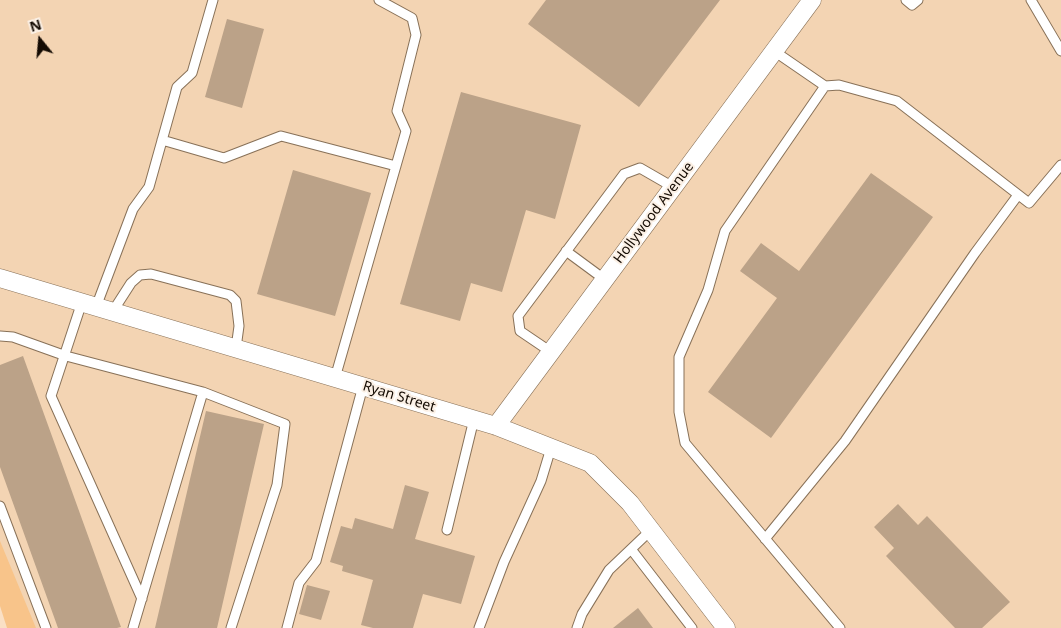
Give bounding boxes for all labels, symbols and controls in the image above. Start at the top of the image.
text: N [27,14,44,36]
north arrow [15,15,65,65]
street label: Hollywood Avenue [610,159,698,267]
street label: Ryan Street [361,378,437,416]

